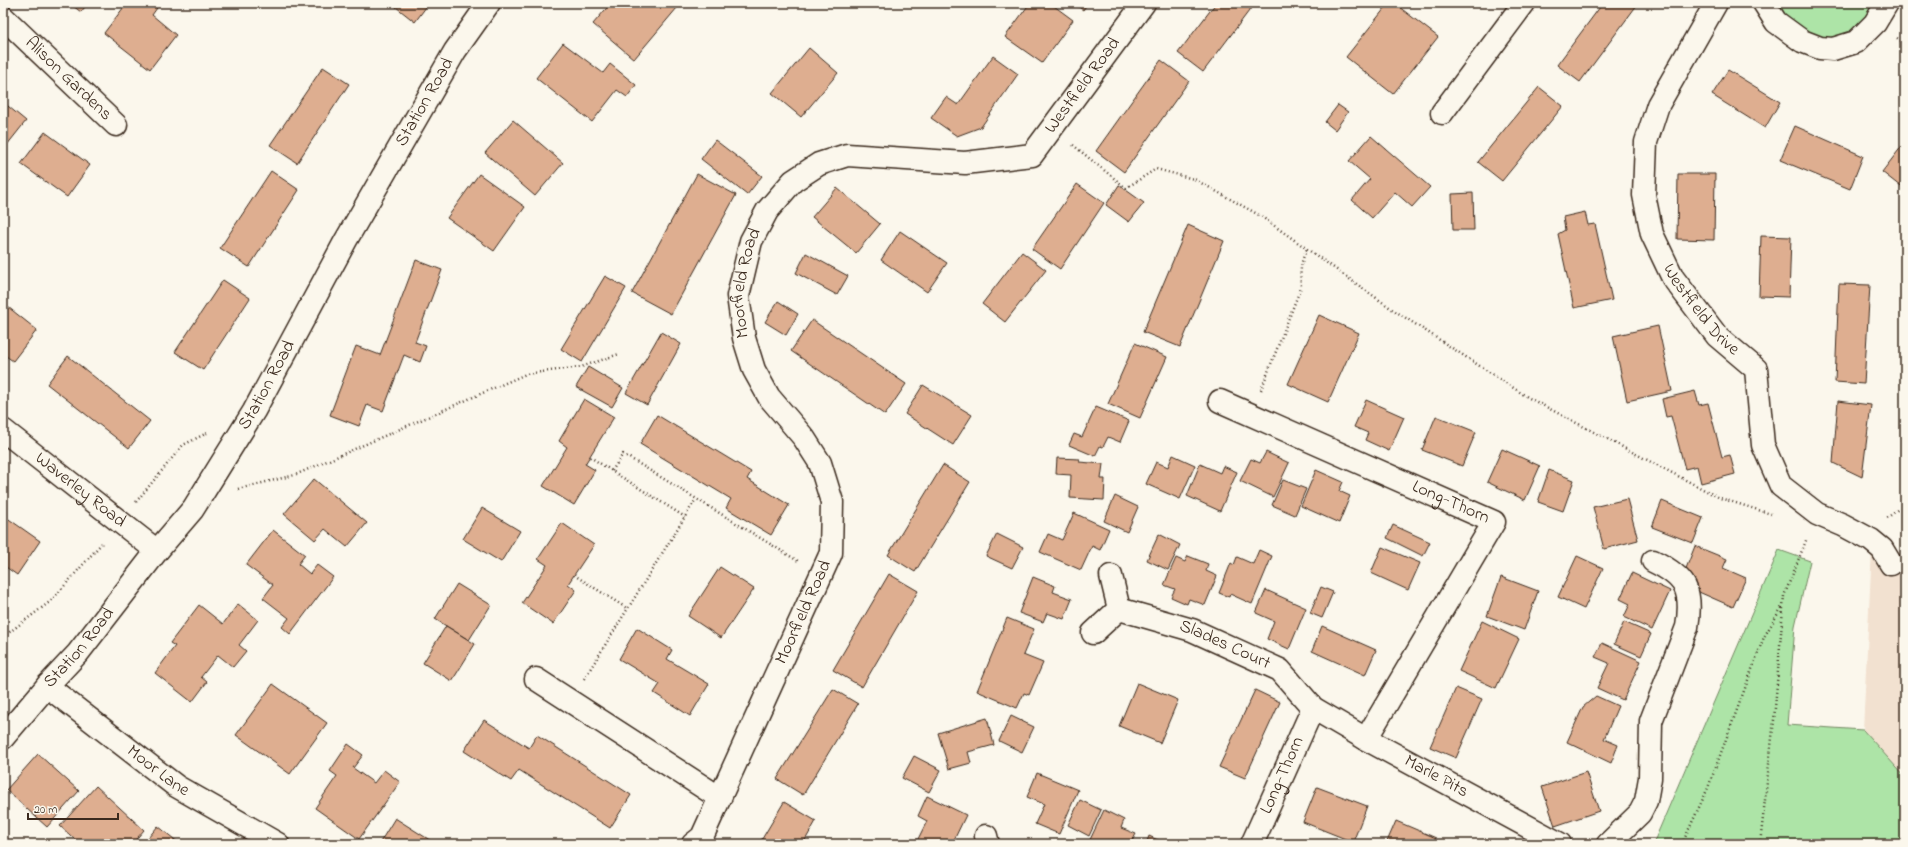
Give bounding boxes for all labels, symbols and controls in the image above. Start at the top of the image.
street label: Alison Gardens [19,31,118,127]
street label: Westfield Road [1039,32,1127,139]
street label: Station Road [389,53,461,152]
street label: Moorfield Road [725,224,769,340]
street label: Westfield Drive [1655,260,1746,363]
street label: Station Road [232,336,302,435]
street label: Waverley Road [29,446,131,535]
street label: Long-Thorn [1408,474,1494,531]
street label: Moorfield Road [769,556,839,669]
street label: Station Road [38,602,121,694]
street label: Slades Court [1176,614,1275,677]
street label: Long-Thorn [1254,732,1311,819]
street label: Moor Lane [121,739,195,804]
street label: Marle Pits [1399,749,1473,805]
scale bar [28,795,118,821]
text: 20 m [34,801,57,819]

